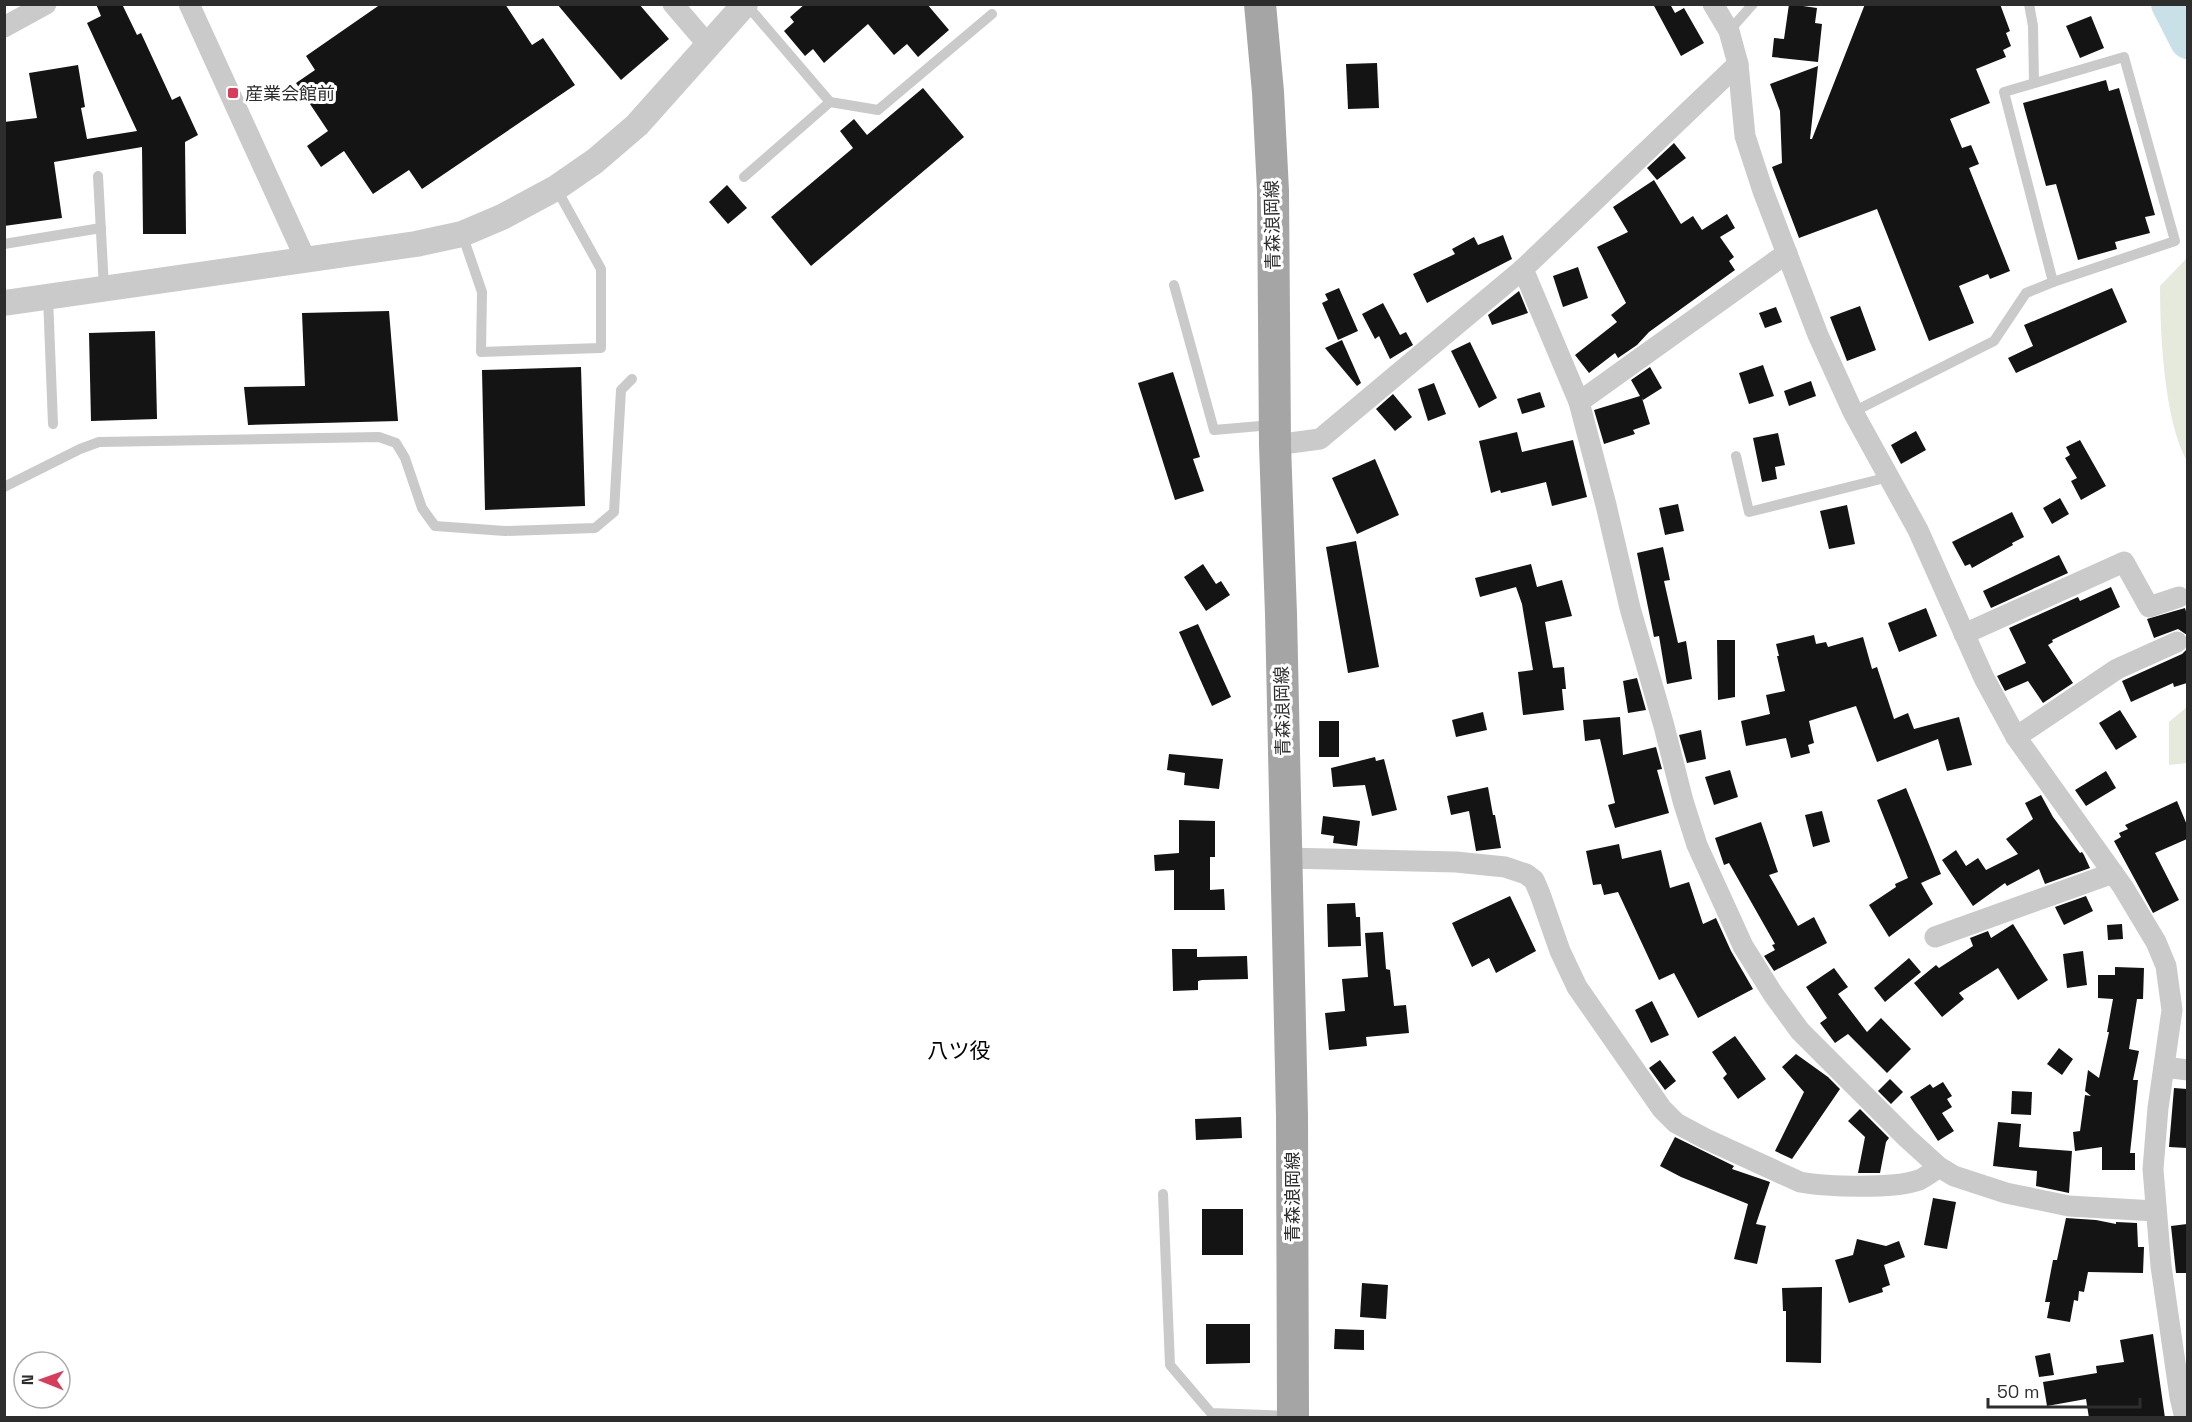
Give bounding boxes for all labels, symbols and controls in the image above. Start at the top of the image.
place label: 産業会館前 [245,82,335,105]
marker: 産業会館前 [226,86,240,100]
street label: 青森浪岡線 [1260,180,1284,270]
street label: 青森浪岡線 [1270,666,1294,756]
district label: 八ツ役 [928,1037,991,1064]
street label: 青森浪岡線 [1281,1152,1304,1242]
north arrow [12,1350,72,1410]
scale bar [1988,1371,2140,1409]
text: N [17,1374,38,1385]
text: 50 m [1997,1380,2039,1403]

